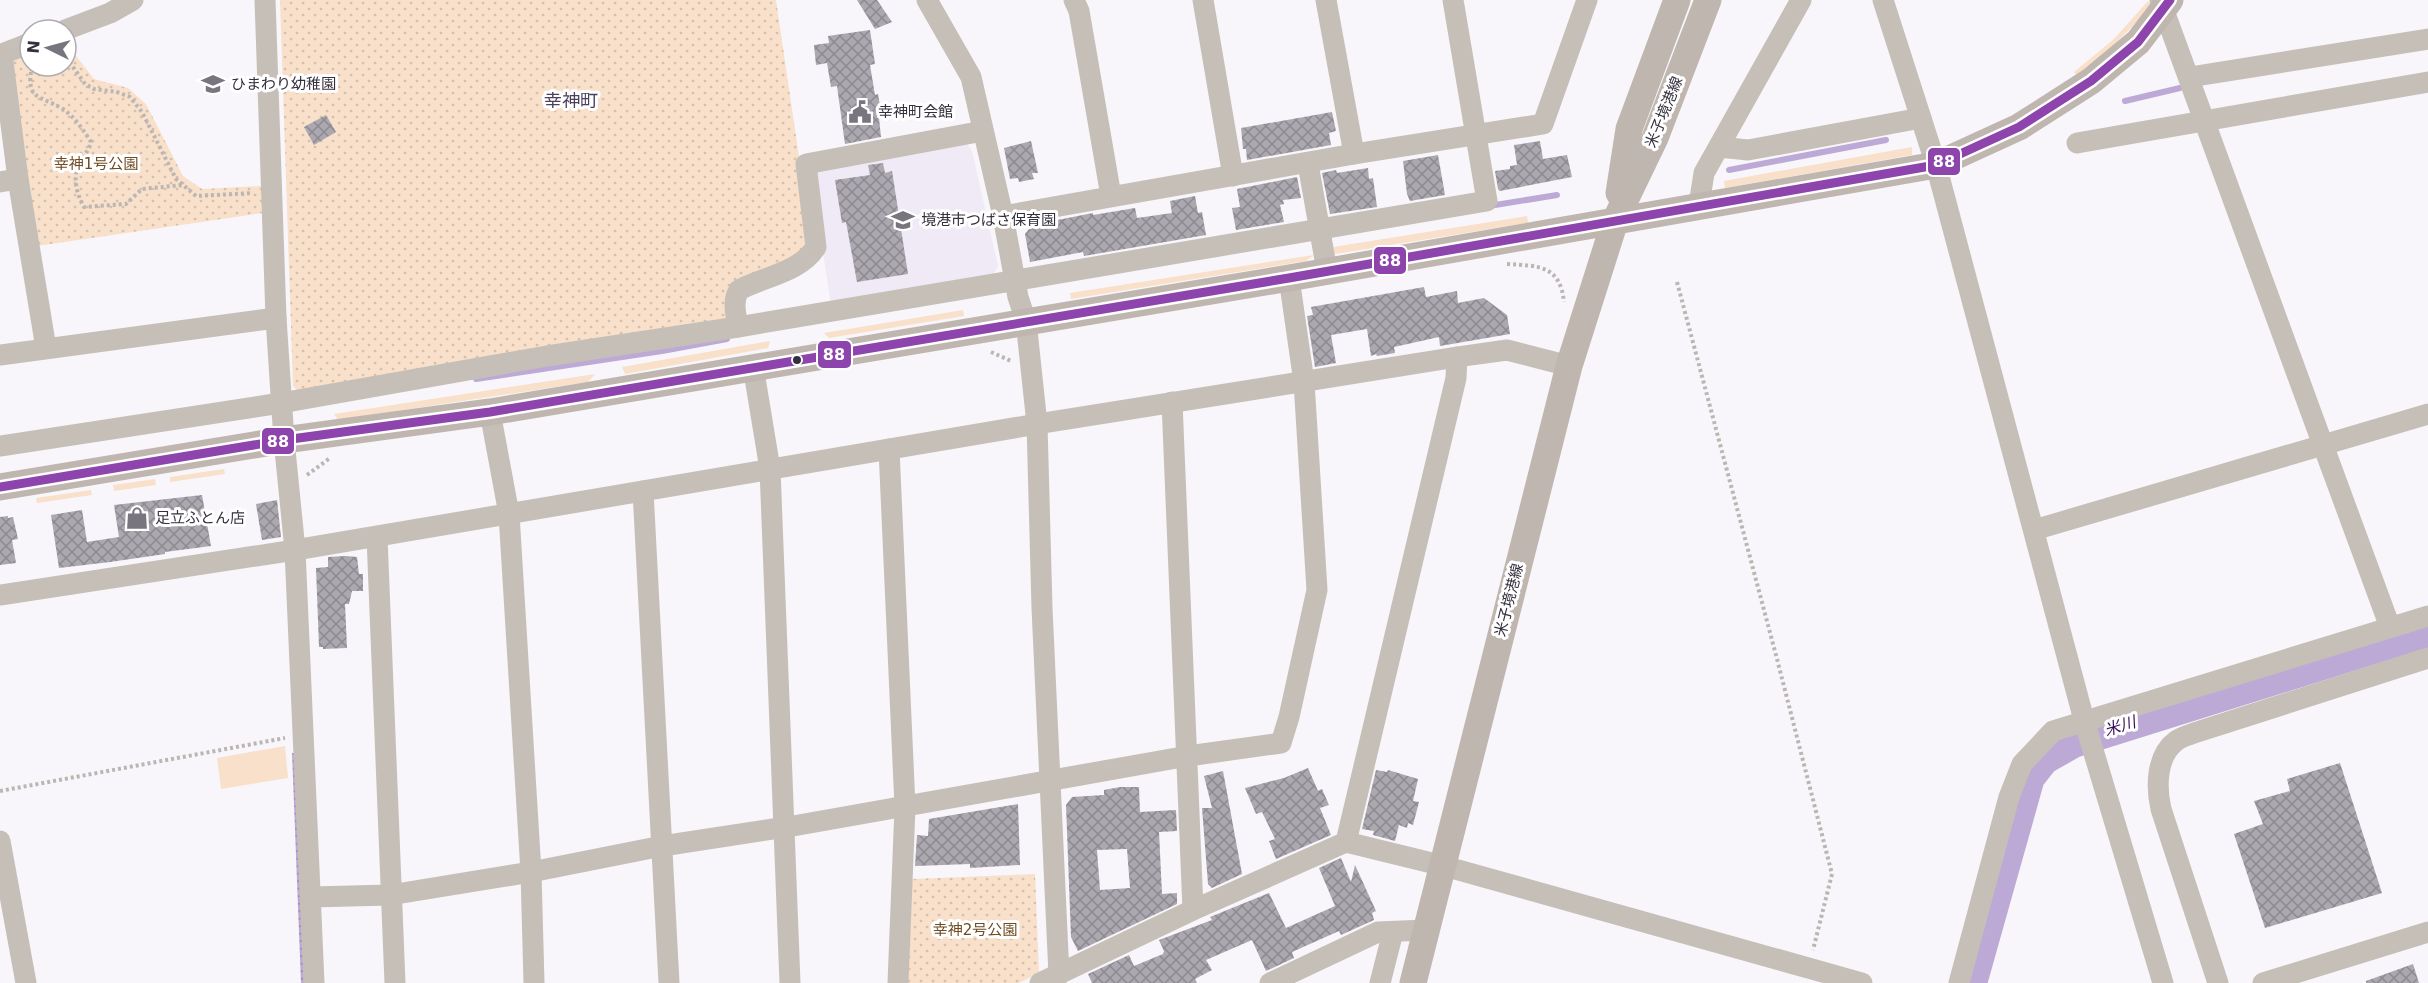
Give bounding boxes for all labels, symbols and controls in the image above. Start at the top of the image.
north arrow [18,18,78,78]
text: N [24,39,44,54]
school or university icon: ひまわり幼稚園 [200,71,226,97]
street label: 米子境港線 [1642,74,1686,150]
place label: ひまわり幼稚園 [231,75,336,93]
district label: 幸神町 [544,90,598,111]
public building icon: 幸神町会館 [847,99,873,125]
place label: 幸神町会館 [878,103,953,121]
line badge: 88 [1927,147,1961,176]
text: 88 [1933,152,1955,171]
park label: 幸神1号公園 [54,155,138,173]
school or university icon: 境港市つばさ保育園 [890,207,916,233]
place label: 境港市つばさ保育園 [921,211,1056,229]
line badge: 88 [1373,246,1407,275]
text: 88 [1379,251,1401,270]
line badge: 88 [817,340,852,369]
text: 88 [823,345,845,364]
unlabelled marker [791,354,803,366]
line badge: 88 [261,427,295,455]
text: 88 [267,432,289,451]
shop icon: 足立ふとん店 [124,505,150,531]
place label: 足立ふとん店 [155,509,245,527]
street label: 米子境港線 [1491,561,1527,639]
water label: 米川 [2102,712,2140,740]
park label: 幸神2号公園 [933,921,1017,939]

